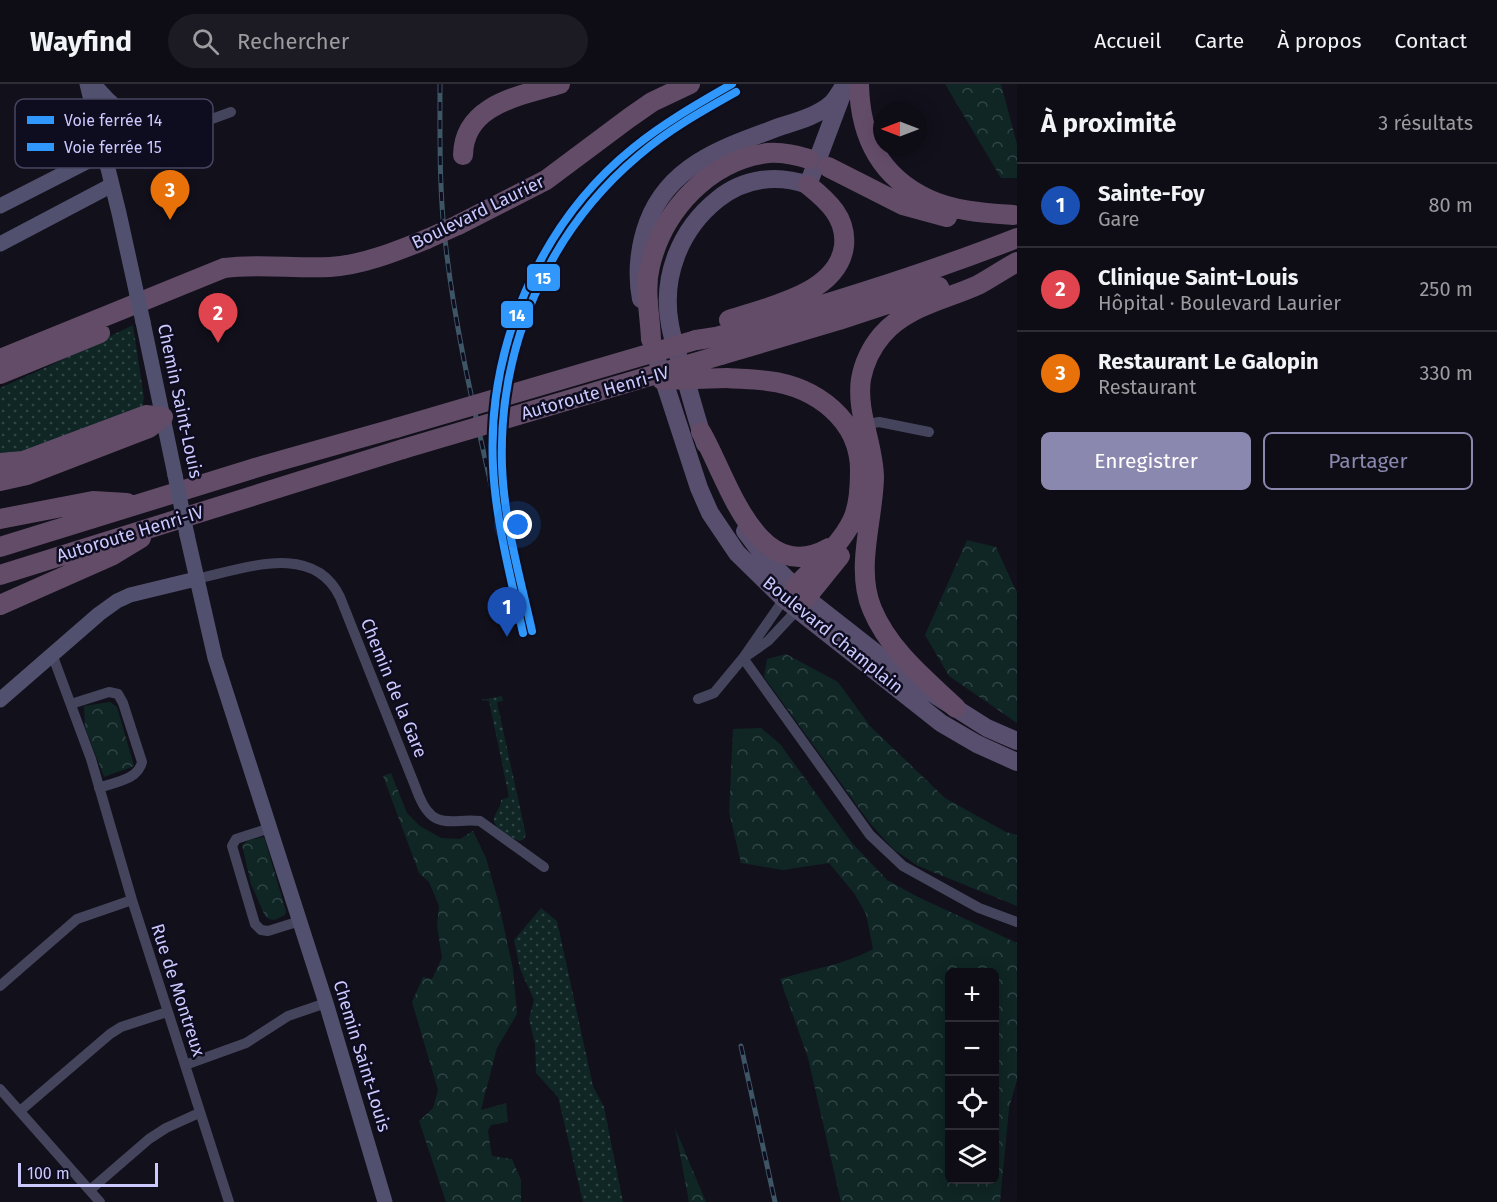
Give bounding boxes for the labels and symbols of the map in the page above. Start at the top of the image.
legend [15,99,213,168]
north arrow [873,102,927,156]
text: Voie ferrée 14 [64,111,163,130]
text: Voie ferrée 15 [64,138,162,157]
pin: 3 [150,170,190,220]
street label: Boulevard Laurier [408,170,548,254]
line badge: 15 [526,263,561,292]
text: 15 [535,269,551,288]
pin: 2 [198,294,238,343]
line badge: 14 [500,300,534,329]
text: 14 [509,306,525,325]
street label: Chemin Saint-Louis [153,322,207,480]
street label: Autoroute Henri-IV [518,361,672,425]
street label: Autoroute Henri-IV [54,501,206,567]
your location [503,510,532,539]
street label: Boulevard Champlain [758,572,908,698]
pin: 1 [488,588,526,637]
street label: Chemin de la Gare [356,615,432,761]
street label: Rue de Montreux [146,921,210,1059]
street label: Chemin Saint-Louis [328,978,396,1134]
scale bar [18,1160,158,1188]

